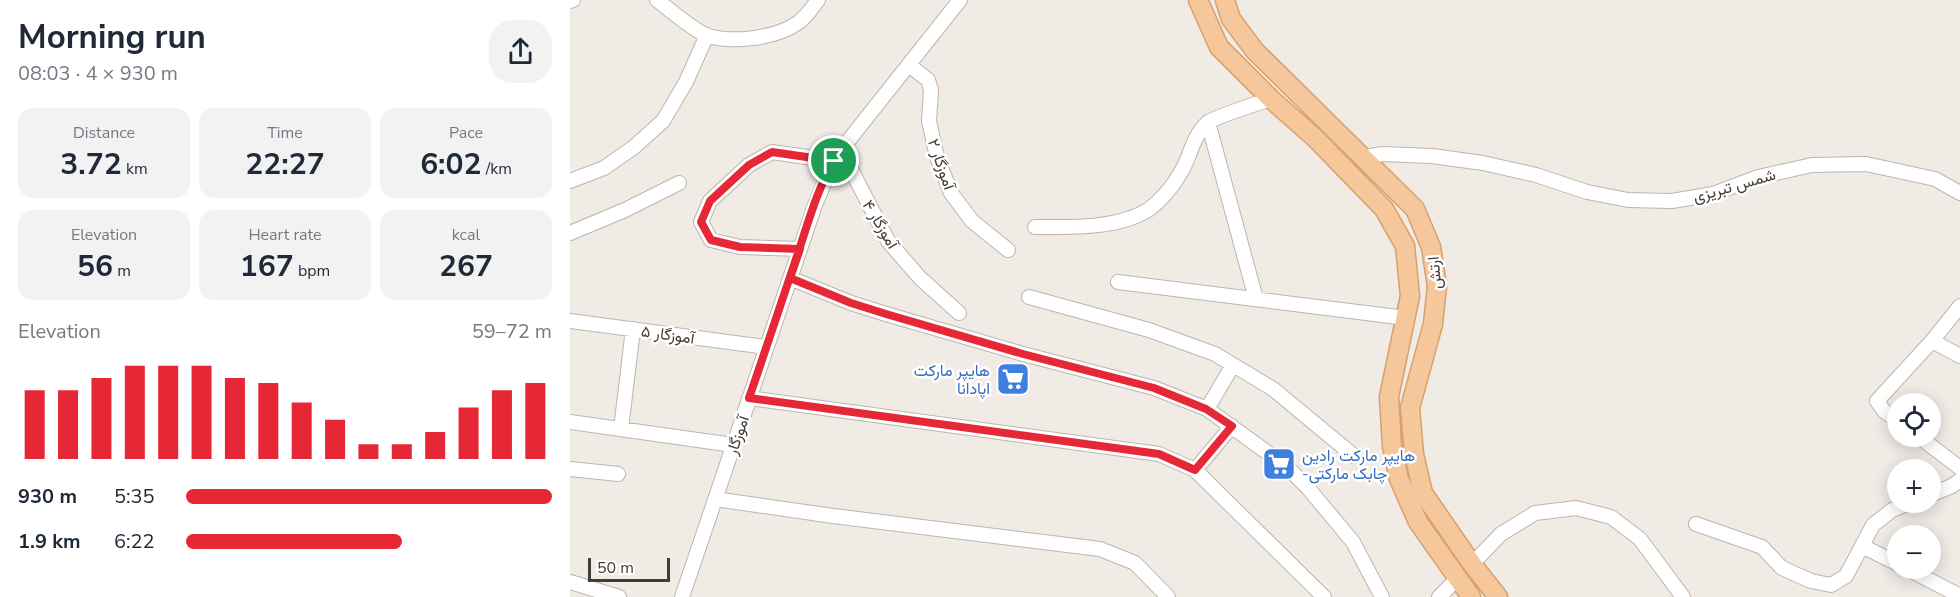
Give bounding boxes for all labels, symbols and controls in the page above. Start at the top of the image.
text: Morning run [18,15,206,60]
button: share [489,20,552,83]
text: 08:03 · 4 × 930 m [18,60,178,87]
text: Distance [73,122,135,144]
text: Time [267,122,303,144]
text: Pace [449,122,483,144]
pin [808,135,859,186]
street label: آموزگار ۲ [922,136,960,194]
text: 3.72 [60,144,122,185]
text: 22:27 [245,144,325,185]
text: 6:02 [420,144,482,185]
icon: arrive [817,144,850,177]
text: km [122,158,148,180]
text: /km [482,158,512,180]
street label: شمس تبریزی [1690,164,1778,208]
street label: آموزگار ۴ [857,196,904,254]
text: Elevation [71,224,137,246]
text: Heart rate [248,224,322,246]
text: kcal [452,224,480,246]
text: 56 [77,246,113,287]
text: 167 [240,246,294,287]
text: 267 [439,246,493,287]
street label: ارتش [1423,256,1447,290]
text: m [113,260,131,282]
text: bpm [294,260,330,282]
text: Elevation [18,318,101,345]
text: 59–72 m [472,318,552,345]
street label: آموزگار ۵ [640,320,697,350]
place label: هایپر مارکت اپادانا [914,360,990,400]
supermarket icon: هایپر مارکت اپادانا [995,361,1031,397]
map controls [1887,393,1941,579]
button: locate [1887,393,1941,447]
street label: آموزگار [721,412,755,459]
place label: هایپر مارکت رادین -چابک مارکتی [1302,445,1415,485]
supermarket icon: هایپر مارکت رادین -چابک مارکتی [1261,446,1297,482]
button: + [1887,459,1941,513]
text: 930 m [18,483,77,510]
text: 5:35 [114,483,155,510]
button: − [1887,525,1941,579]
text: 1.9 km [18,528,81,555]
text: 6:22 [114,528,155,555]
scale bar [588,555,670,582]
text: 50 m [597,557,634,579]

